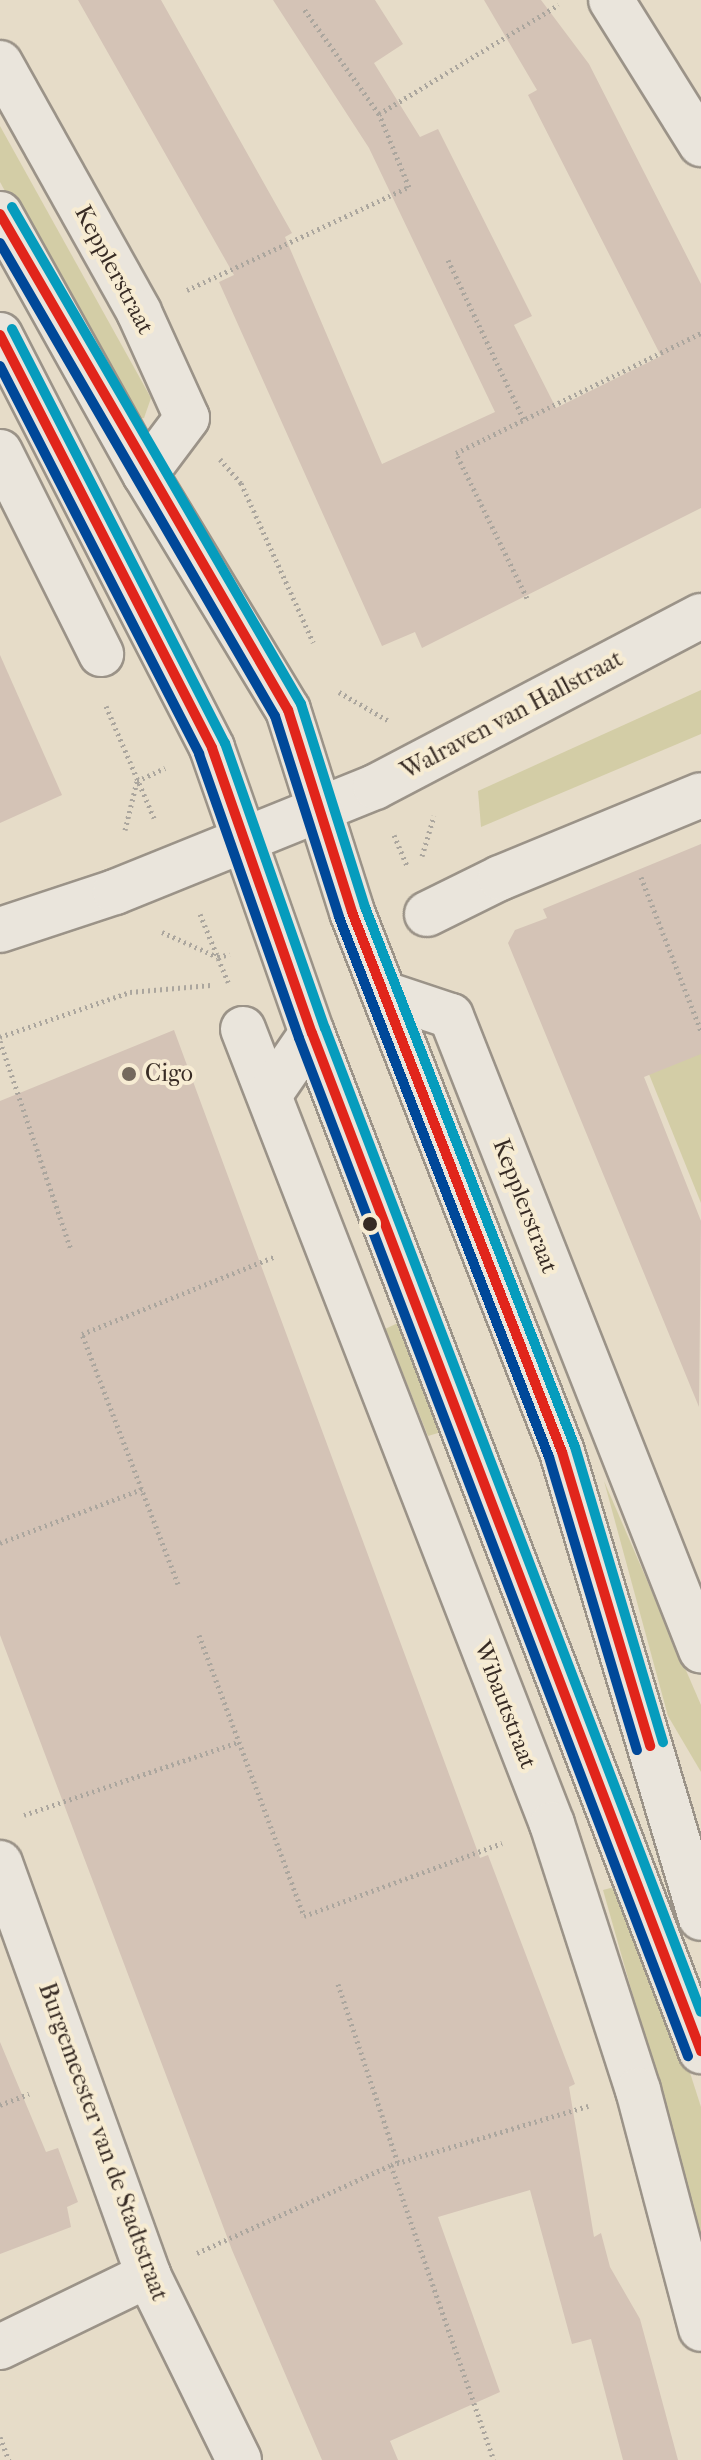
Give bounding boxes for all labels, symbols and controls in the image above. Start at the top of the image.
street label: Kepplerstraat [68,201,160,339]
street label: Walraven van Hallstraat [396,644,628,786]
place label: Cigo [145,1060,193,1088]
marker: Cigo [120,1065,138,1083]
street label: Kepplerstraat [486,1135,564,1277]
unlabelled marker [362,1216,378,1232]
street label: Wibautstraat [467,1637,543,1773]
street label: Burgemeester van de Stadtstraat [32,1979,174,2305]

